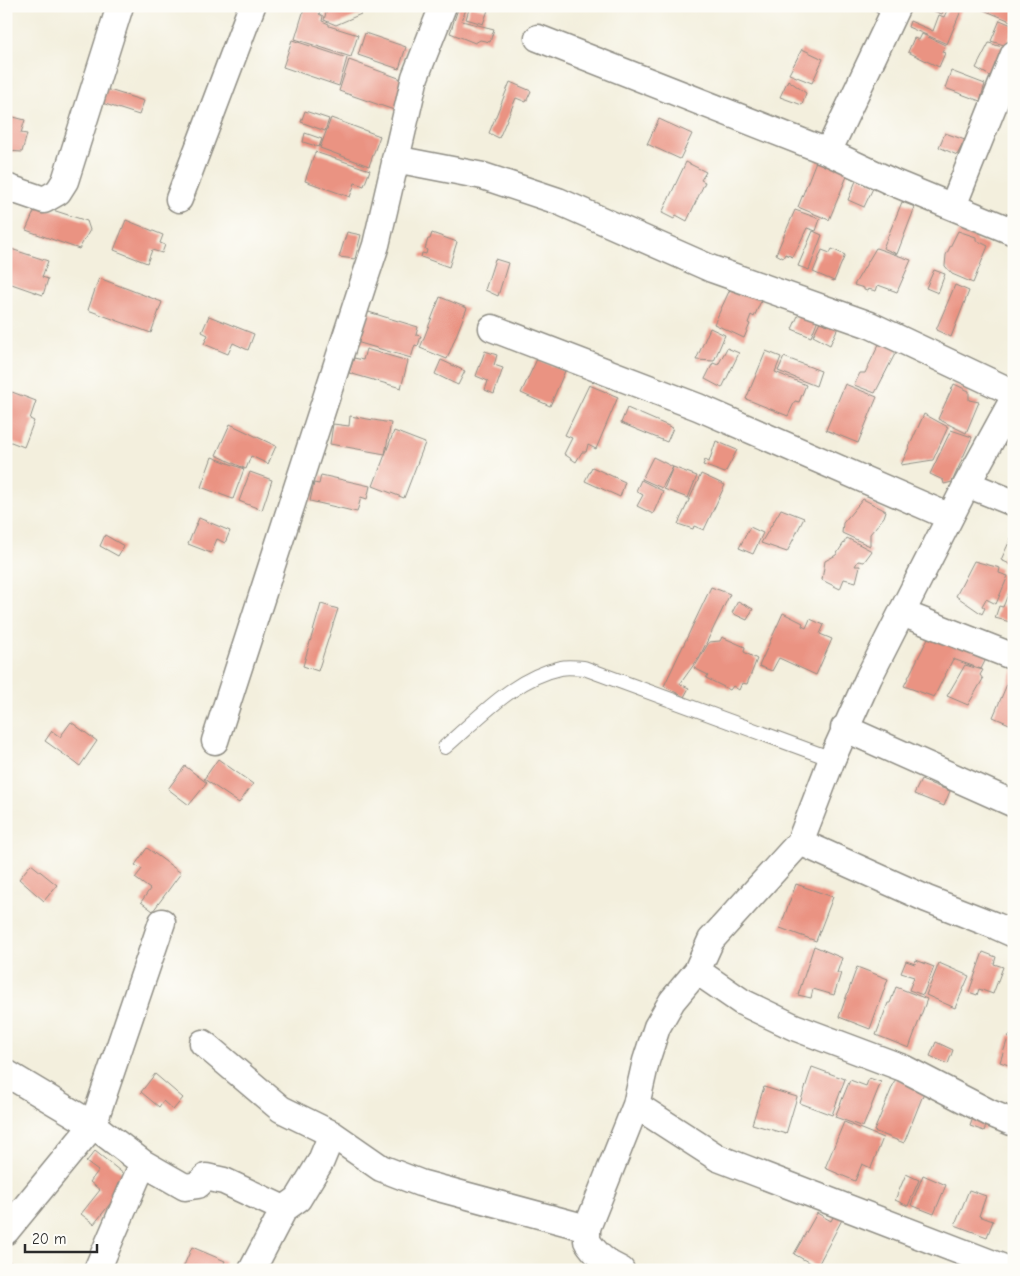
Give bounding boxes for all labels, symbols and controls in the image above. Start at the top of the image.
scale bar [25,1221,98,1253]
text: 20 m [32,1230,66,1248]

